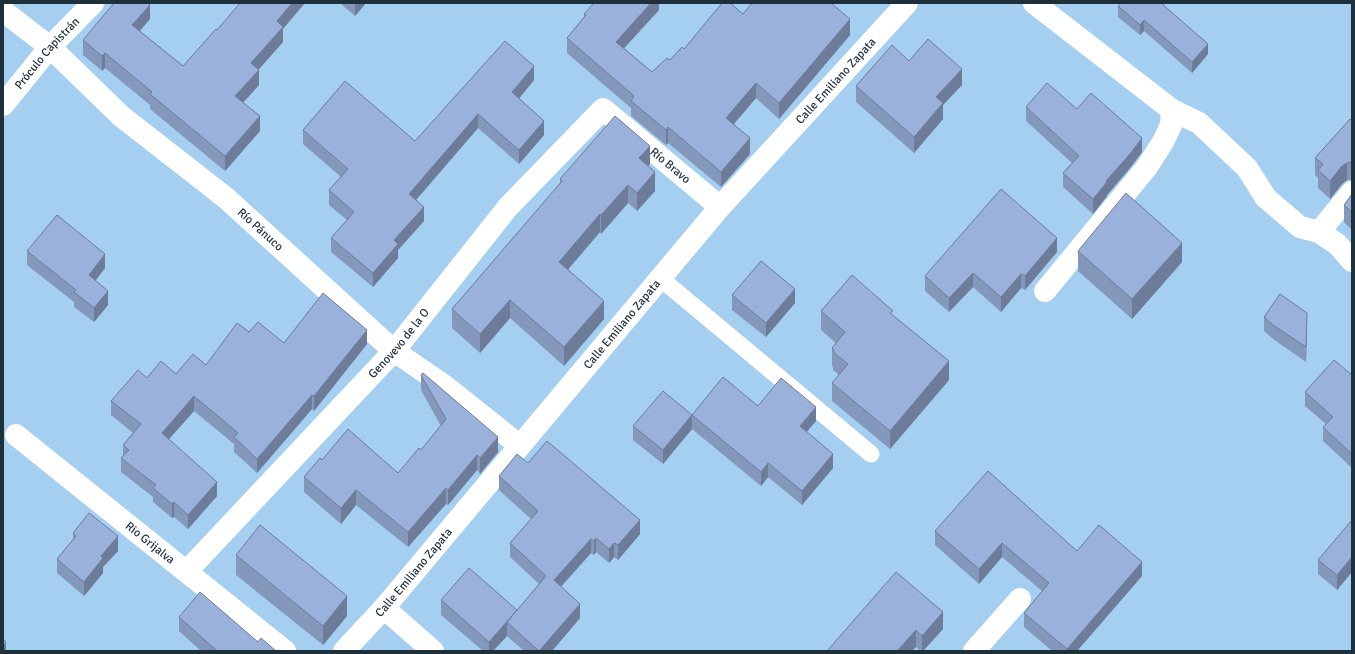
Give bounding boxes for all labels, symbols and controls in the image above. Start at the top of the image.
street label: Próculo Capistrán [12,14,83,93]
street label: Calle Emiliano Zapata [793,35,879,128]
street label: Río Bravo [647,144,693,187]
street label: Río Pánuco [234,205,286,254]
street label: Calle Emiliano Zapata [580,277,664,372]
street label: Genovevo de la O [365,305,433,382]
street label: Rio Grijalva [122,519,178,568]
street label: Calle Emiliano Zapata [372,525,456,621]

